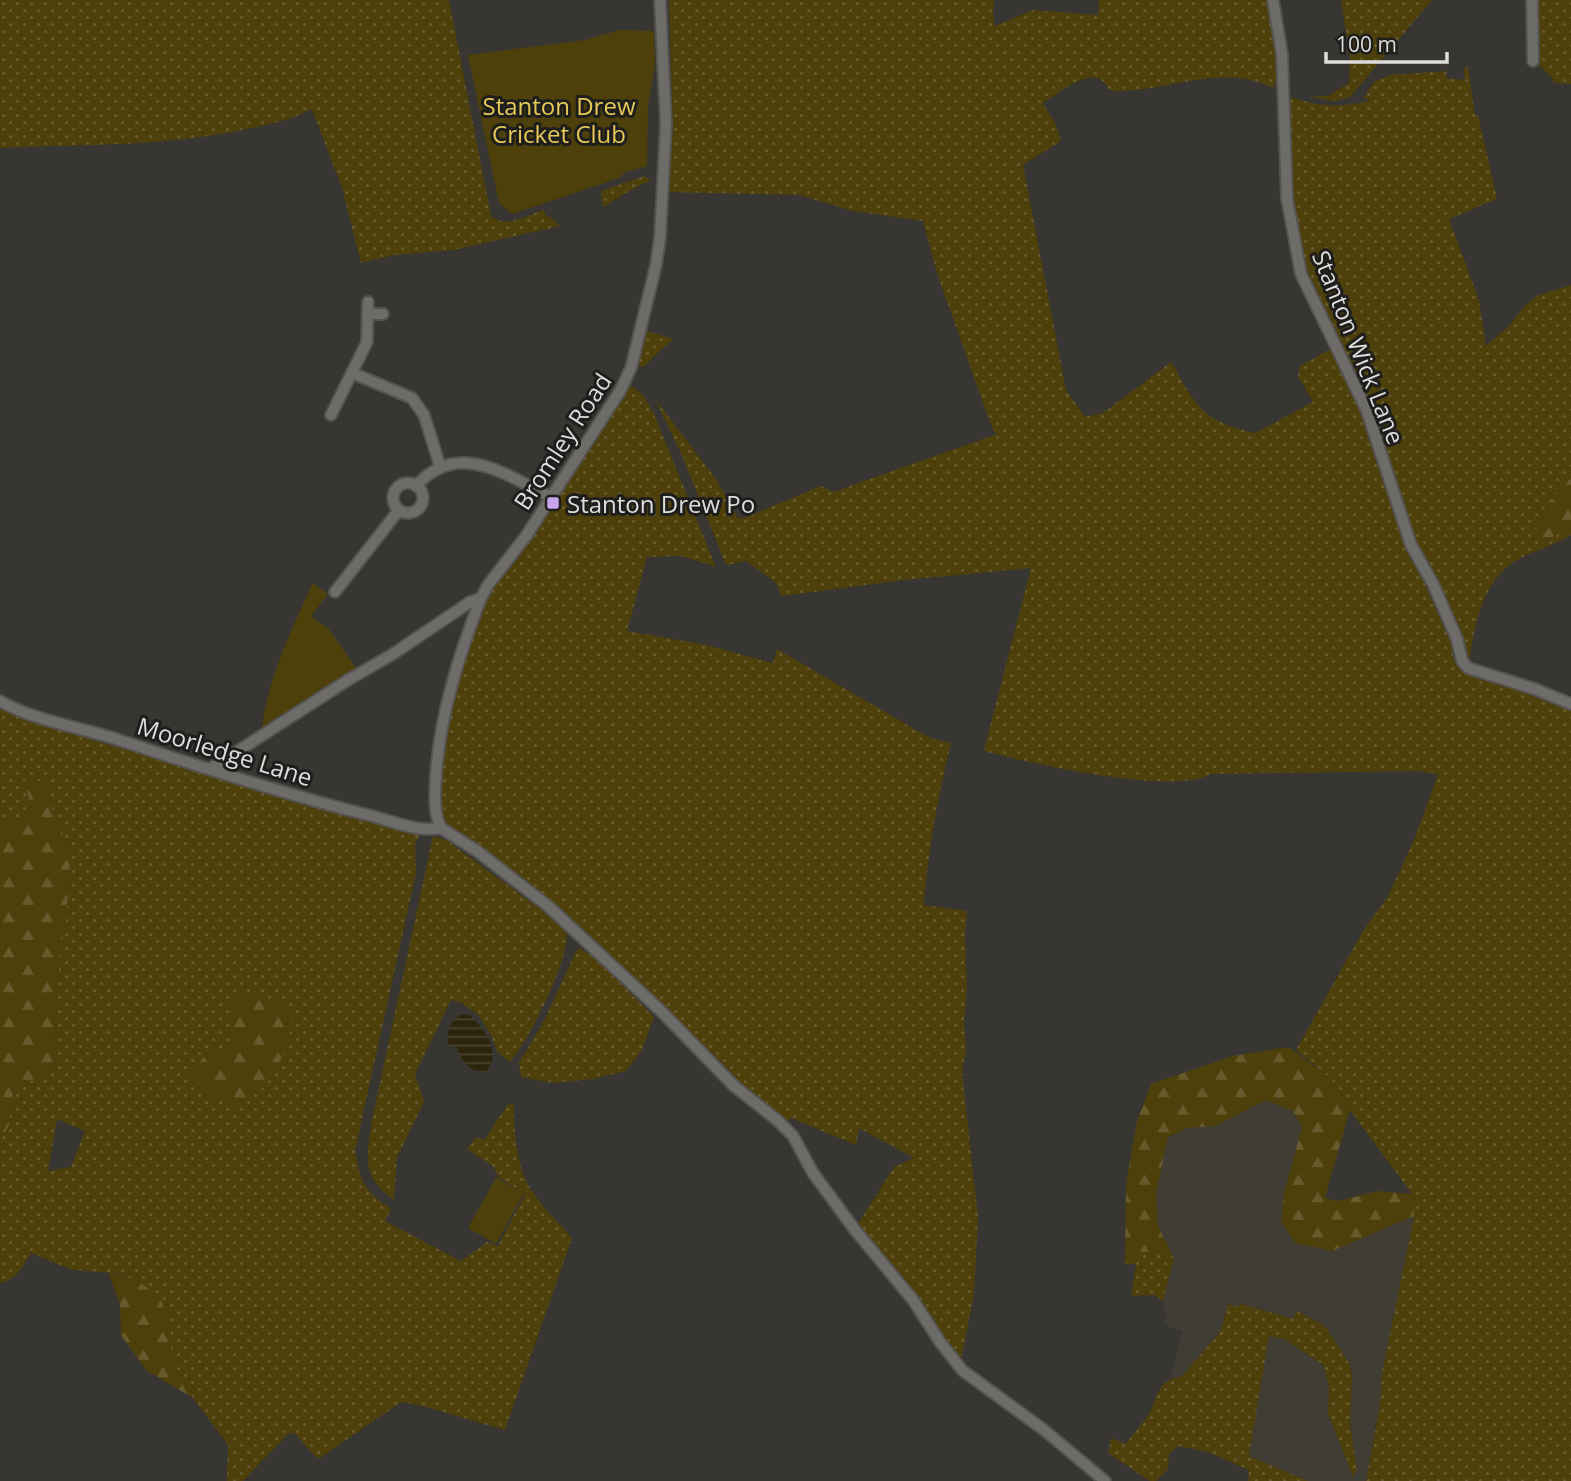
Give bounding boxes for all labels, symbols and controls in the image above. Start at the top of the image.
scale bar [1326,21,1447,65]
text: 100 m [1336,30,1397,58]
park label: Stanton Drew Cricket Club [482,89,636,150]
street label: Stanton Wick Lane [1305,245,1413,449]
street label: Bromley Road [505,366,619,516]
place label: Stanton Drew Po [567,487,755,520]
marker: Stanton Drew Po [545,495,561,511]
street label: Moorledge Lane [133,709,317,793]

